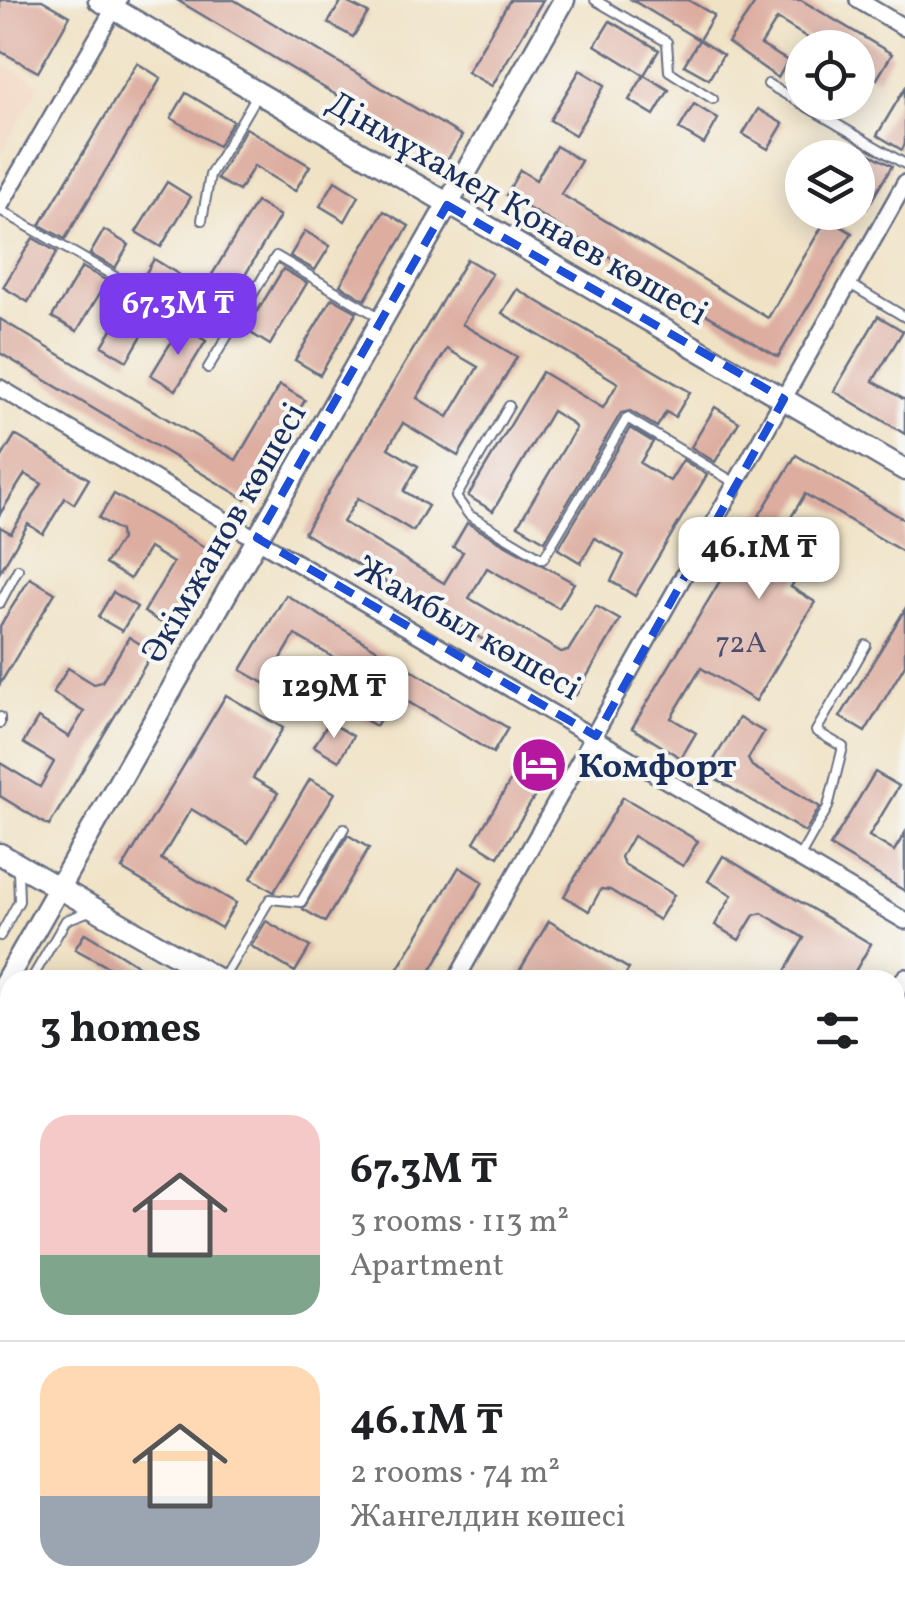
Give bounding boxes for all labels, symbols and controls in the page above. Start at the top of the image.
map controls [785,30,875,230]
button: locate [785,30,875,120]
street label: Дінмұхамед Қонаев көшесі [317,81,716,339]
button: layers [785,140,875,230]
pin: 67.3M ₸ [86,273,270,358]
text: 67.3M ₸ [122,283,234,327]
street label: Әкімжанов көшесі [131,394,320,673]
pin: 46.1M ₸ [667,517,851,602]
text: 46.1M ₸ [700,527,818,571]
street label: Жамбыл көшесі [346,545,589,714]
house number: 72А [715,623,767,665]
pin: 129M ₸ [253,656,415,741]
text: 129M ₸ [281,666,387,710]
hotel icon: Комфорт [509,735,569,795]
place label: Комфорт [578,744,737,792]
text: 3 homes [40,1001,201,1060]
icon: filters [810,1003,865,1058]
text: 67.3M ₸ [350,1142,498,1201]
icon: home [120,1155,240,1275]
text: 3 rooms · 113 m² [350,1201,569,1245]
text: Apartment [350,1245,504,1289]
text: 46.1M ₸ [350,1393,504,1452]
icon: home [120,1406,240,1526]
text: 2 rooms · 74 m² [350,1452,560,1496]
text: Жангелдин көшесі [350,1496,626,1540]

